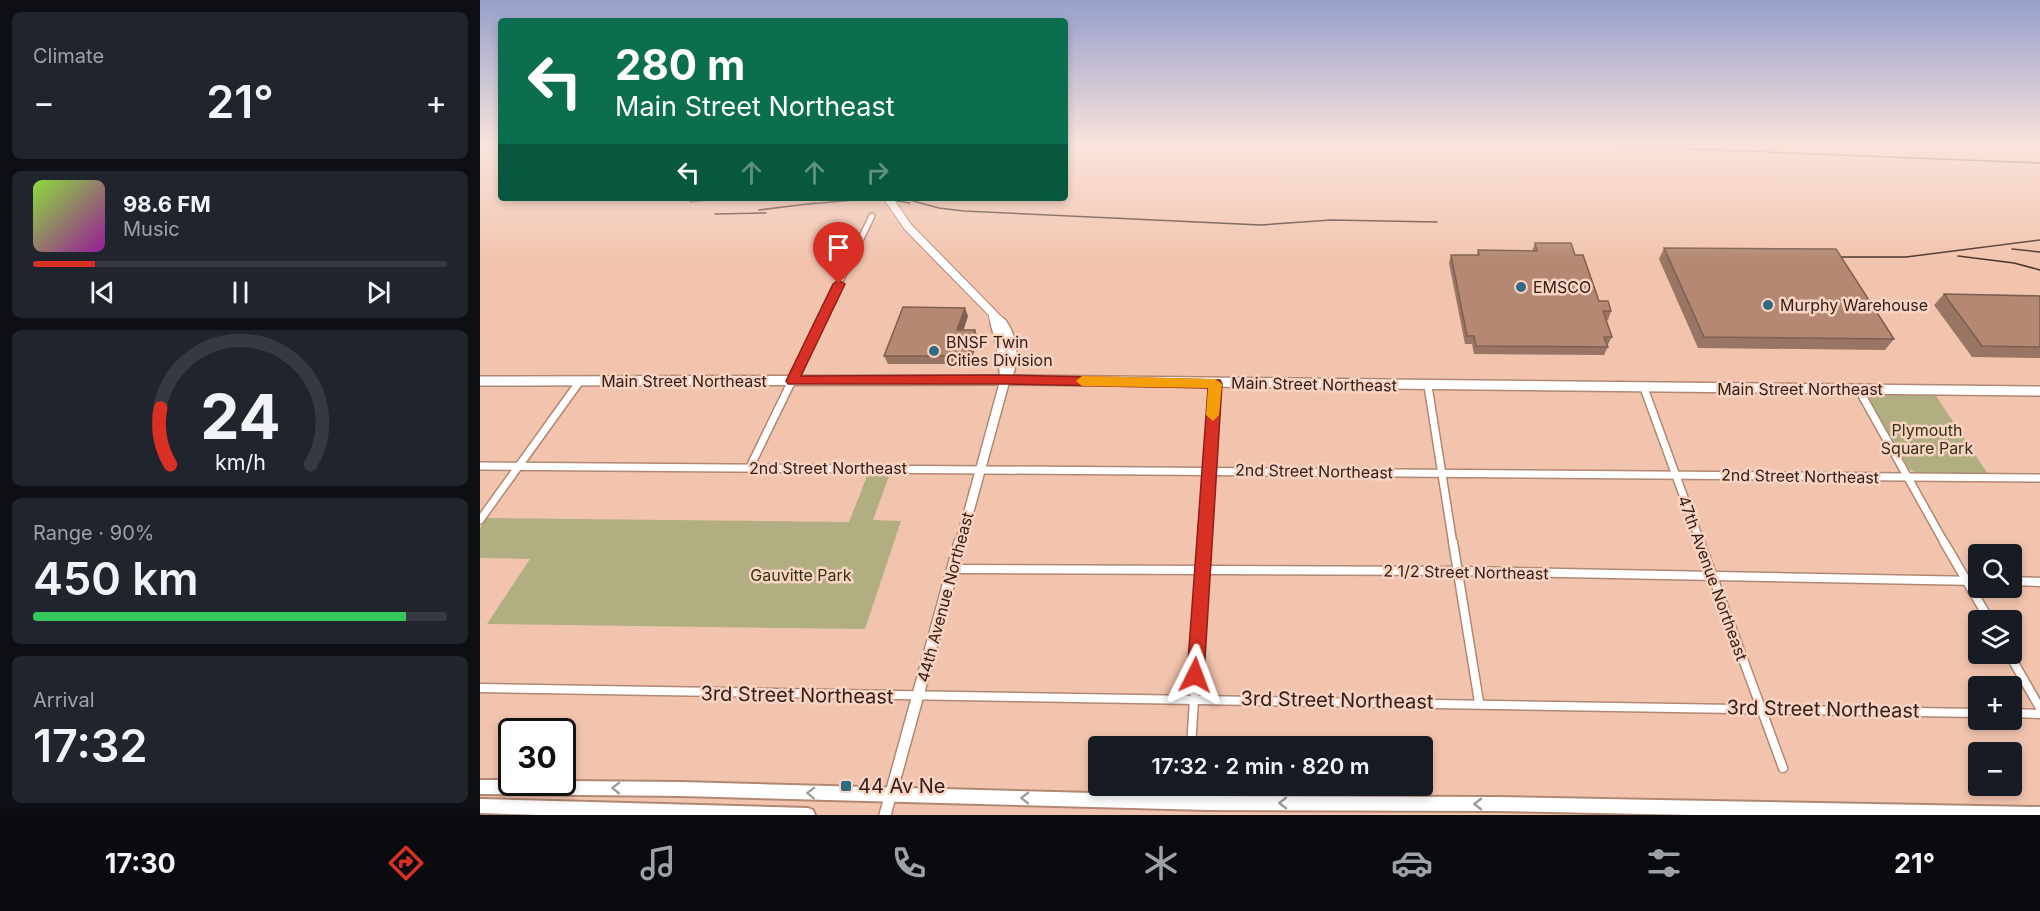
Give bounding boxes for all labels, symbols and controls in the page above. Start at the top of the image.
text: 280 m [615,39,745,90]
icon: left [516,42,594,120]
text: Climate [33,44,104,68]
text: 21° [206,74,274,129]
text: − [33,82,55,122]
text: + [425,82,447,122]
text: Main Street Northeast [615,90,895,123]
icon: left [672,156,705,189]
icon: ahead [735,156,768,189]
icon: ahead [798,156,831,189]
icon: right [861,156,894,189]
text: 98.6 FM [123,191,211,217]
text: Music [123,217,180,241]
pin [813,222,864,284]
icon: arrive [822,231,855,264]
icon: previous [86,276,119,309]
icon: pause [224,276,257,309]
icon: next [362,276,395,309]
place label: EMSCO [1533,277,1591,297]
marker: EMSCO [1514,280,1528,294]
place label: Murphy Warehouse [1780,295,1928,315]
marker: Murphy Warehouse [1761,298,1775,312]
place label: BNSF Twin Cities Division [946,332,1053,370]
marker: BNSF Twin Cities Division [927,344,941,358]
street label: Main Street Northeast [601,371,767,391]
street label: Main Street Northeast [1231,373,1397,395]
text: 24 [200,379,280,454]
street label: Main Street Northeast [1717,379,1883,399]
park label: Plymouth Square Park [1881,420,1973,458]
text: km/h [215,449,265,475]
street label: 2nd Street Northeast [749,458,907,478]
street label: 2nd Street Northeast [1235,460,1393,482]
street label: 2nd Street Northeast [1721,465,1879,487]
street label: 47th Avenue Northeast [1674,493,1752,663]
street label: 44th Avenue Northeast [913,510,977,684]
text: Range · 90% [33,521,154,545]
map controls [1968,544,2022,796]
button: search [1968,544,2022,598]
text: 450 km [33,551,198,606]
street label: 2 1/2 Street Northeast [1383,561,1549,583]
park label: Gauvitte Park [750,565,852,585]
button: layers [1968,610,2022,664]
position arrow [1163,643,1227,707]
button: + [1968,676,2022,730]
street label: 3rd Street Northeast [700,681,894,709]
street label: 3rd Street Northeast [1240,686,1434,714]
text: Arrival [33,688,95,712]
street label: 3rd Street Northeast [1726,695,1920,723]
text: 17:32 [33,718,147,773]
speed limit sign: 30 [498,718,576,796]
button: − [1968,742,2022,796]
text: 17:32 · 2 min · 820 m [1151,753,1370,779]
place label: 44 Av Ne [858,774,946,798]
marker: 44 Av Ne [839,779,853,793]
one-way arrow [612,782,621,794]
one-way arrow [807,787,816,799]
one-way arrow [1021,792,1030,805]
one-way arrow [1278,797,1287,809]
one-way arrow [1473,798,1482,810]
icon: directions [385,842,427,884]
icon: music [637,842,679,884]
icon: phone [888,842,930,884]
icon: climate [1140,842,1182,884]
icon: car [1391,842,1433,884]
icon: filters [1643,842,1685,884]
text: 17:30 [105,847,176,880]
text: 21° [1894,847,1935,880]

